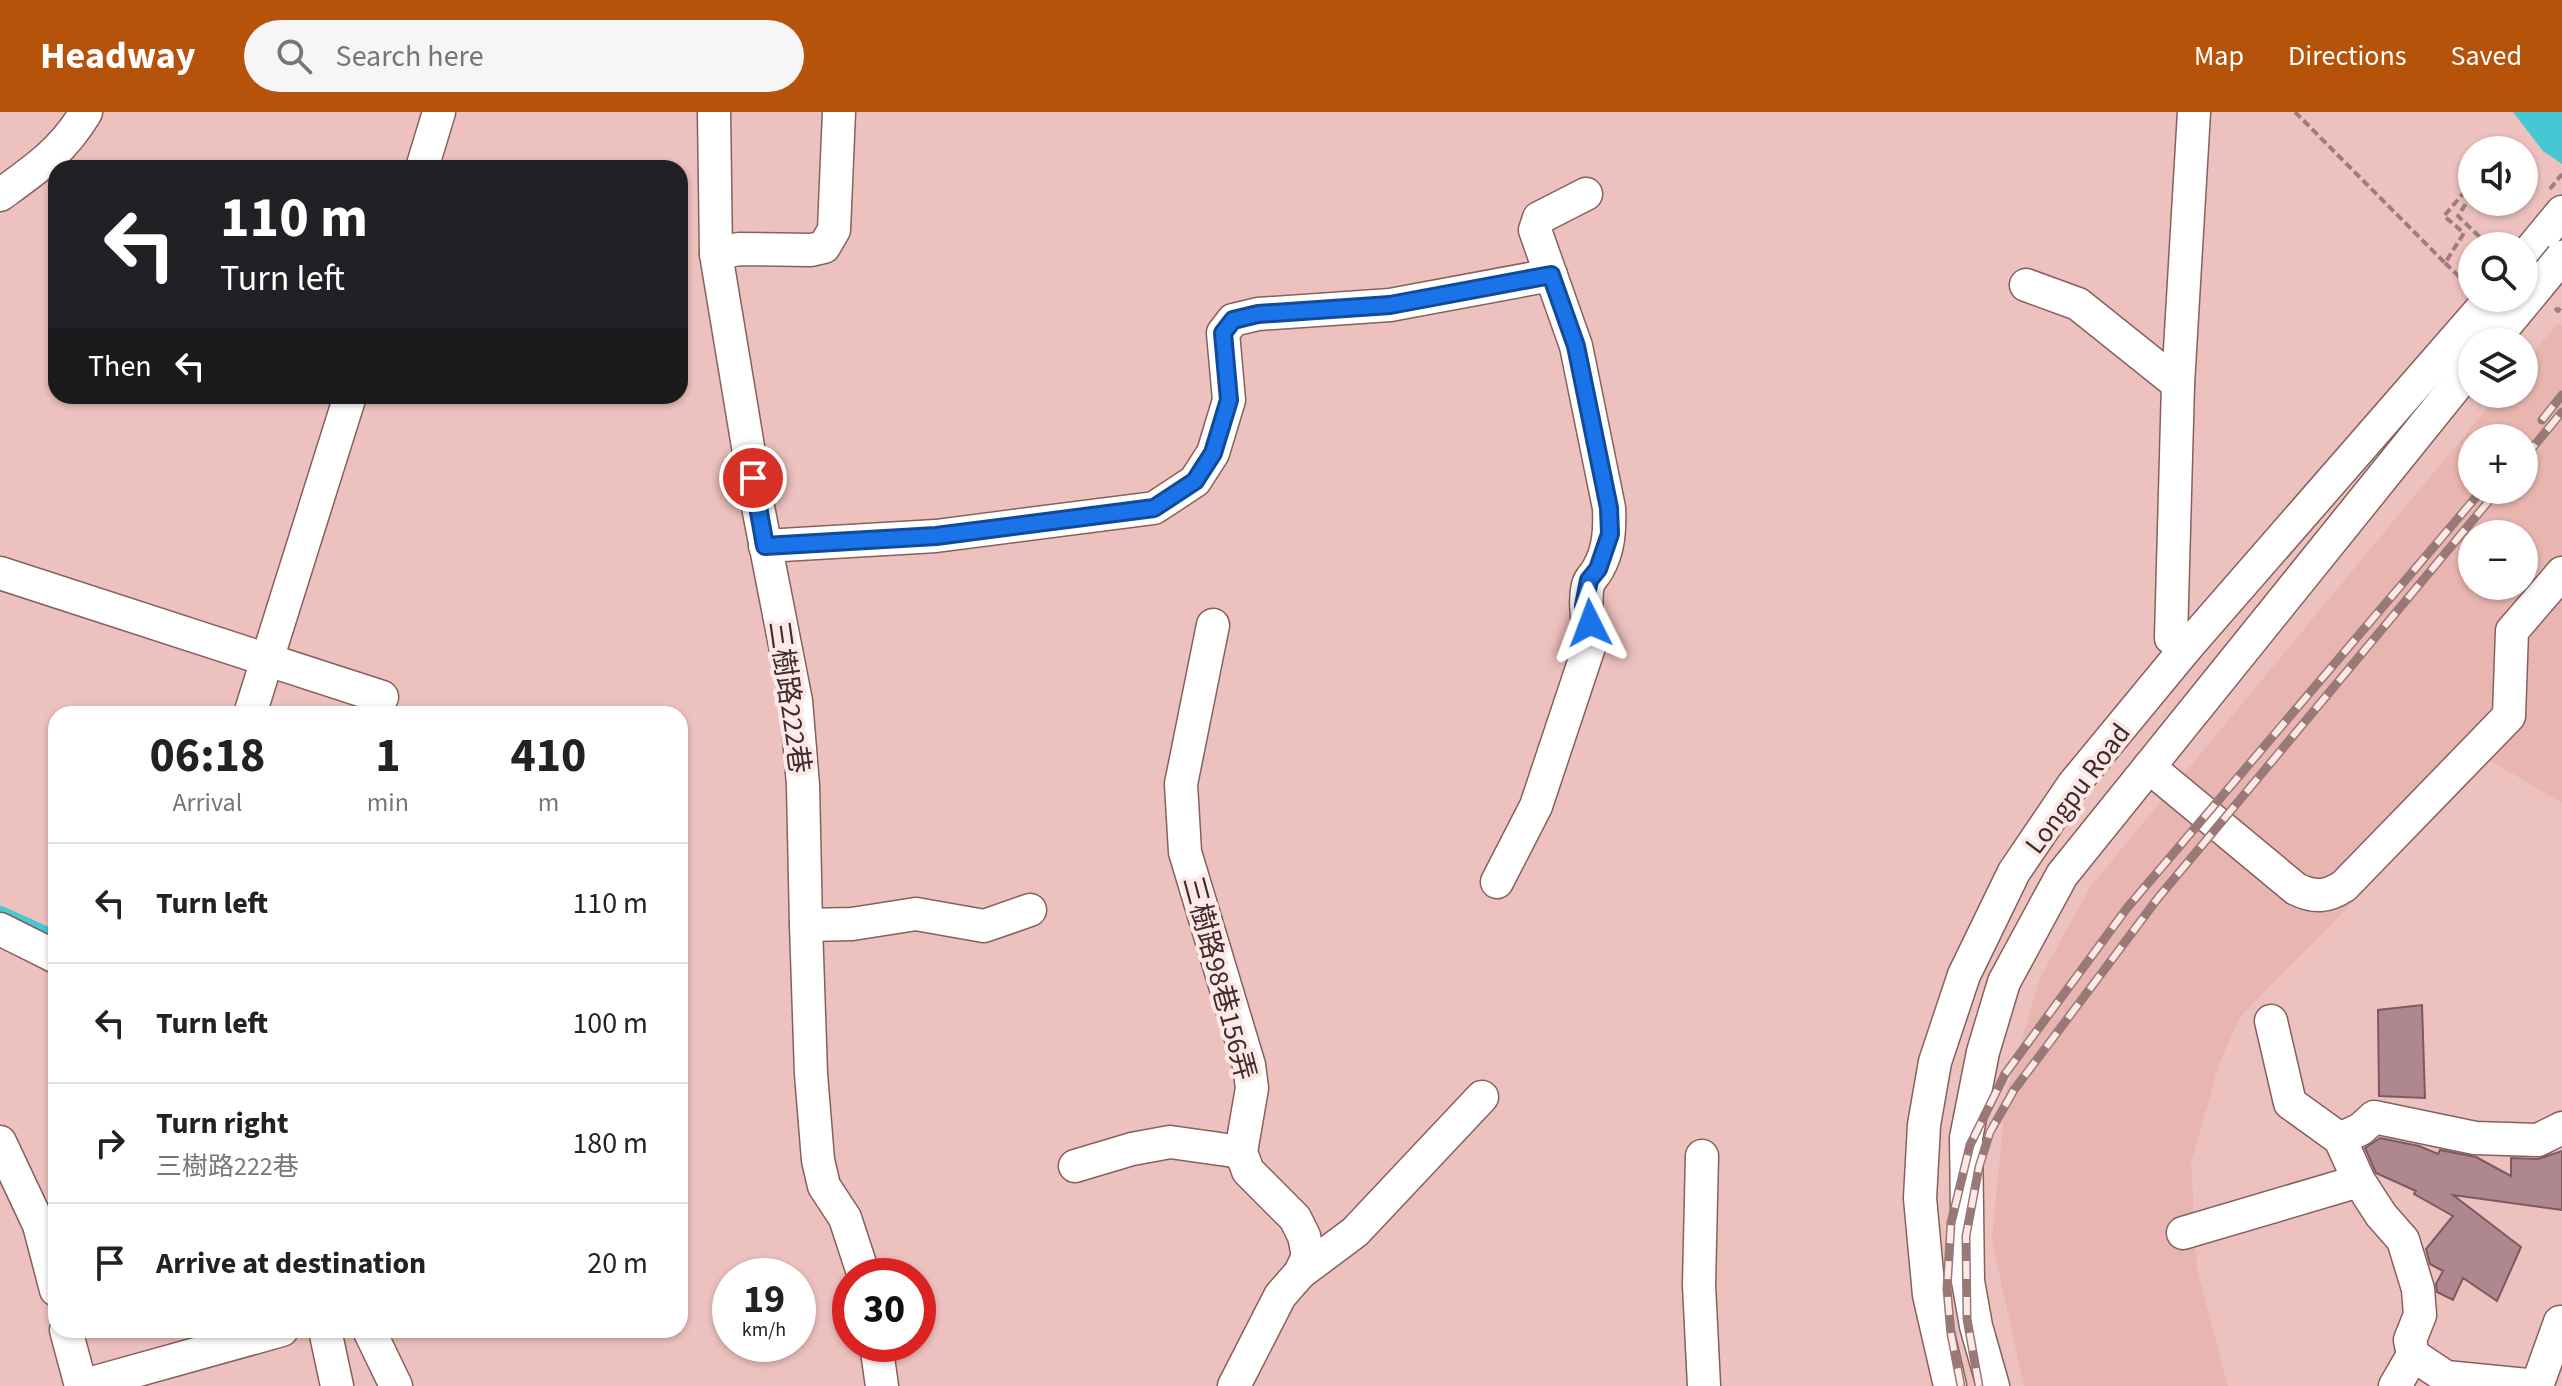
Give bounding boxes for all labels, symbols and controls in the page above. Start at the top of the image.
search box [244,20,804,92]
text: Headway [40,29,196,83]
icon: search [272,34,316,78]
text: Search here [336,35,484,78]
text: Map [2194,36,2244,76]
text: Directions [2288,36,2407,76]
text: Saved [2451,36,2522,76]
map controls [2458,136,2538,600]
button: sound [2458,136,2538,216]
text: 110 m [220,179,368,258]
icon: left [88,192,192,296]
button: search [2458,232,2538,312]
text: Turn left [220,253,345,304]
button: layers [2458,328,2538,408]
icon: left [168,344,212,388]
text: Then [88,345,152,388]
button: + [2458,424,2538,504]
pin [719,444,787,512]
icon: arrive [731,456,775,500]
button: − [2458,520,2538,600]
position arrow [1548,581,1632,665]
street label: 三樹路222巷 [759,618,820,776]
street label: Longpu Road [2015,715,2140,862]
text: 06:18 [149,722,265,790]
text: 1 [375,722,401,790]
text: 410 [510,722,586,790]
text: Arrival [172,784,242,821]
text: min [367,784,409,821]
text: m [538,784,559,821]
street label: 三樹路98巷156弄 [1173,872,1265,1085]
icon: left [88,881,132,925]
text: Turn left [156,882,268,925]
text: 110 m [572,882,648,925]
icon: left [88,1001,132,1045]
text: Turn left [156,1002,268,1045]
text: 100 m [572,1002,648,1045]
text: Turn right [156,1102,288,1145]
icon: right [88,1121,132,1165]
text: 180 m [572,1122,648,1165]
text: 三樹路222巷 [156,1148,299,1185]
icon: arrive [88,1241,132,1285]
text: Arrive at destination [156,1242,426,1285]
text: 20 m [587,1242,648,1285]
speed limit sign: 30 [832,1258,936,1362]
text: 19 [743,1271,785,1328]
text: km/h [742,1316,786,1344]

